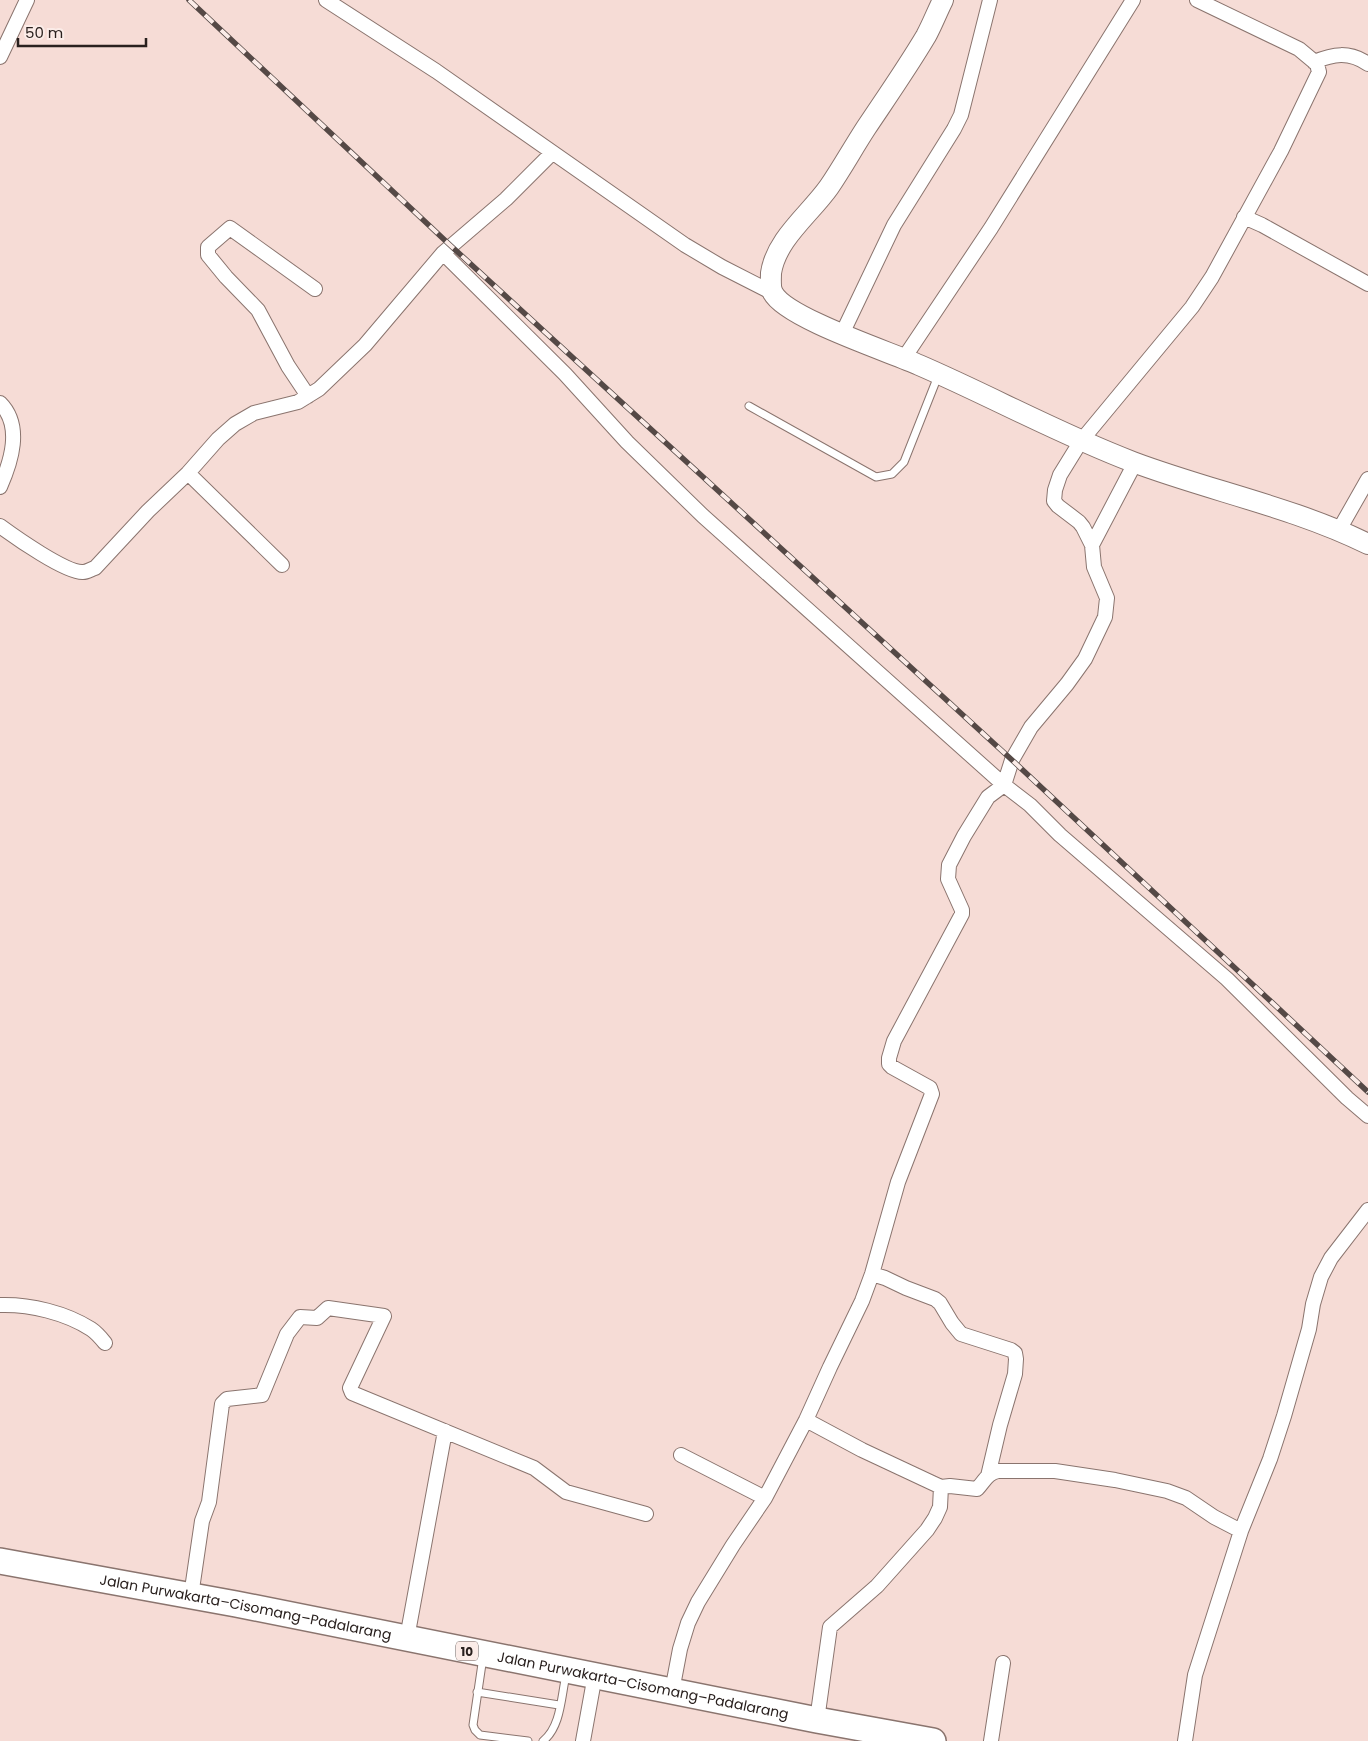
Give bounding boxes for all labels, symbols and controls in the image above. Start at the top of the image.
scale bar [18,15,145,47]
text: 50 m [25,22,63,43]
street label: Jalan Purwakarta–Cisomang–Padalarang [98,1569,393,1645]
road number: 10 [456,1642,478,1660]
street label: Jalan Purwakarta–Cisomang–Padalarang [496,1646,791,1724]

